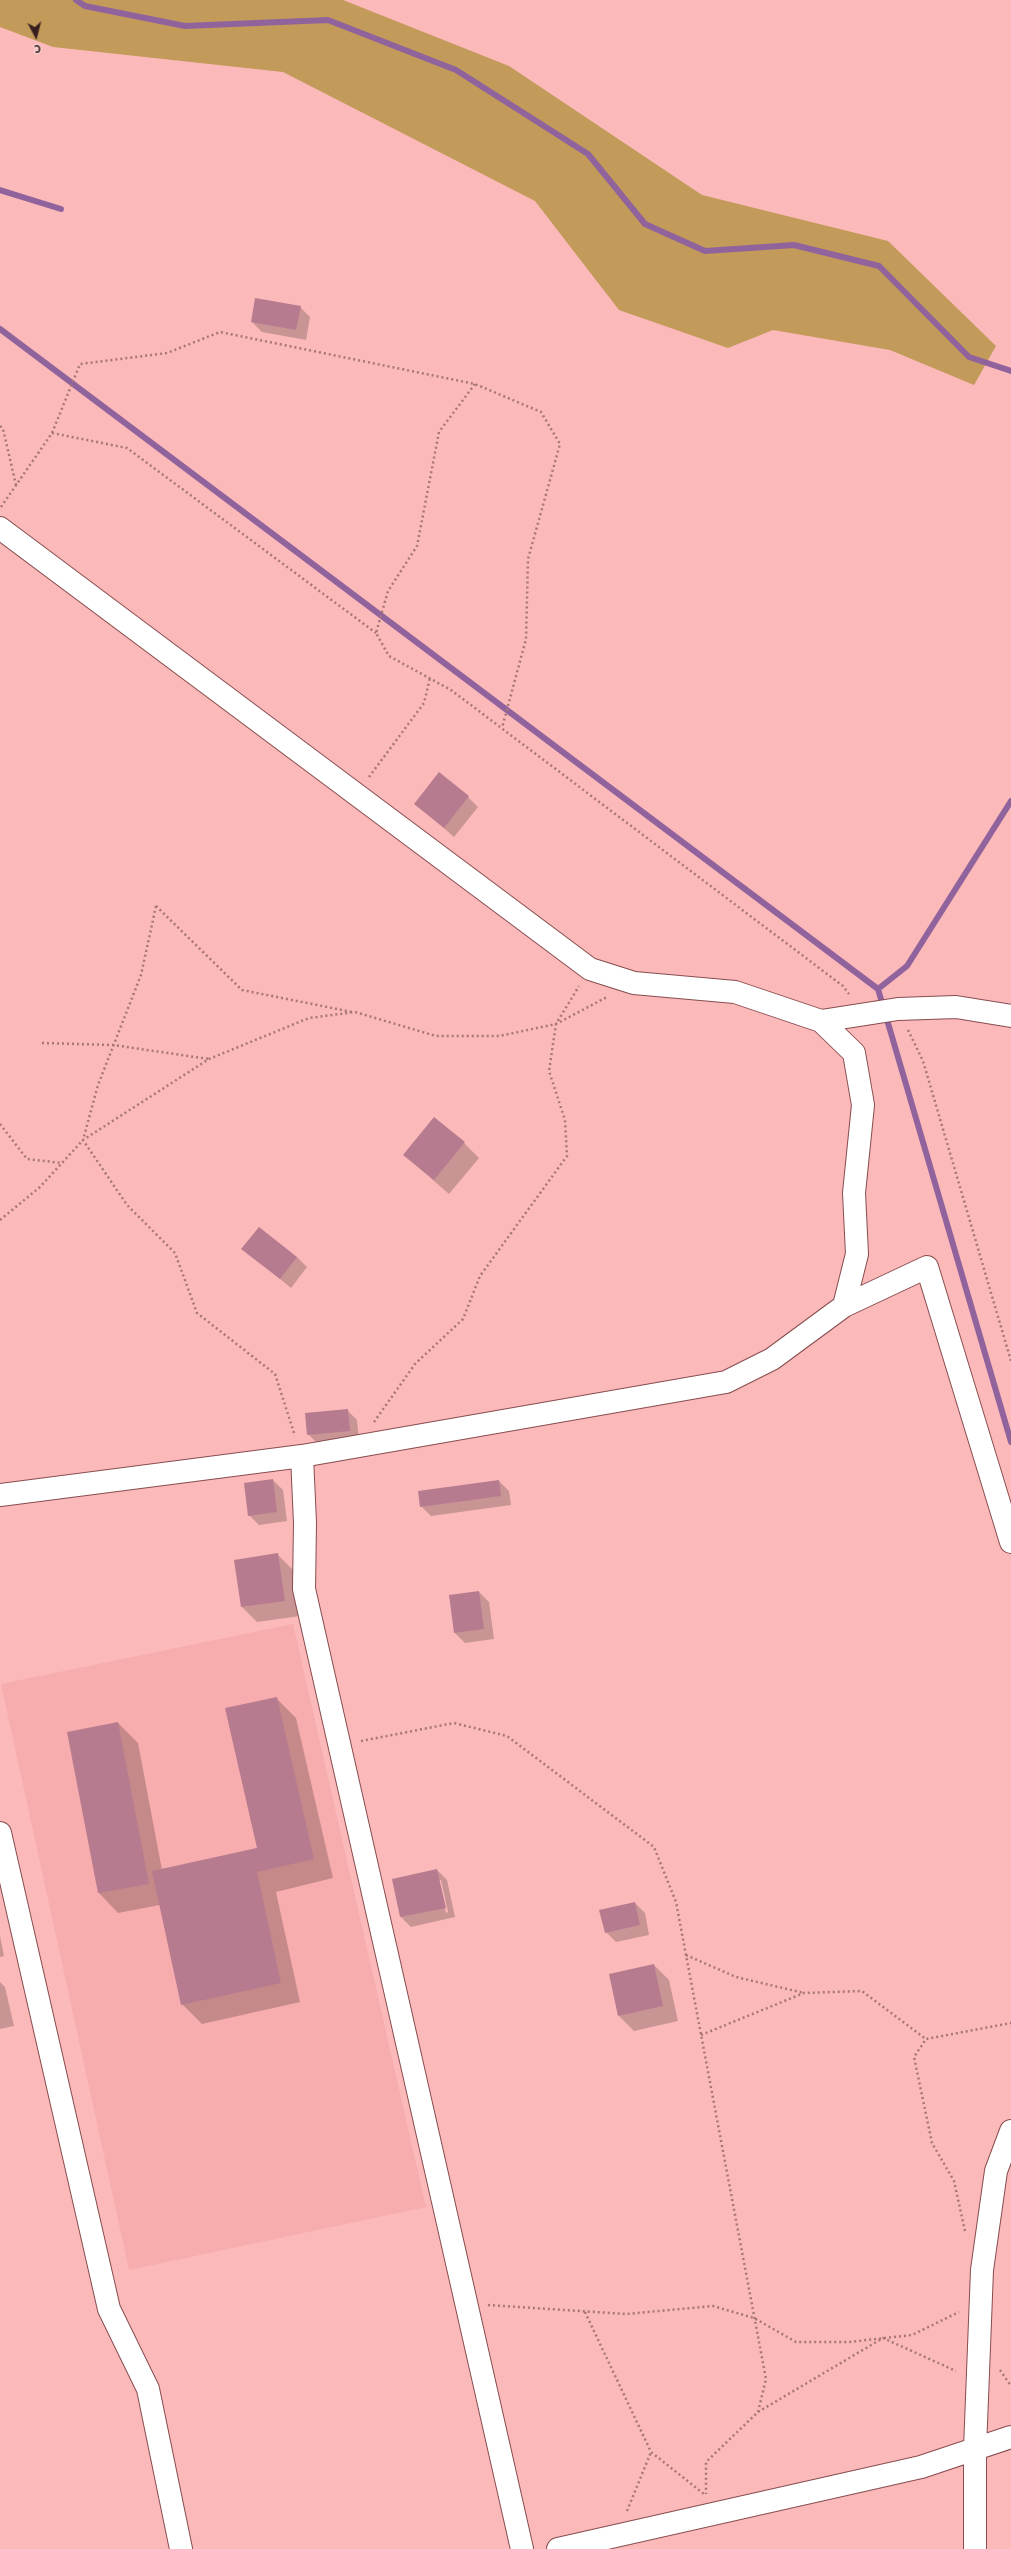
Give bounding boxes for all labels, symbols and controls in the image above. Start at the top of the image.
north arrow [16,16,56,56]
text: С [33,41,42,56]

